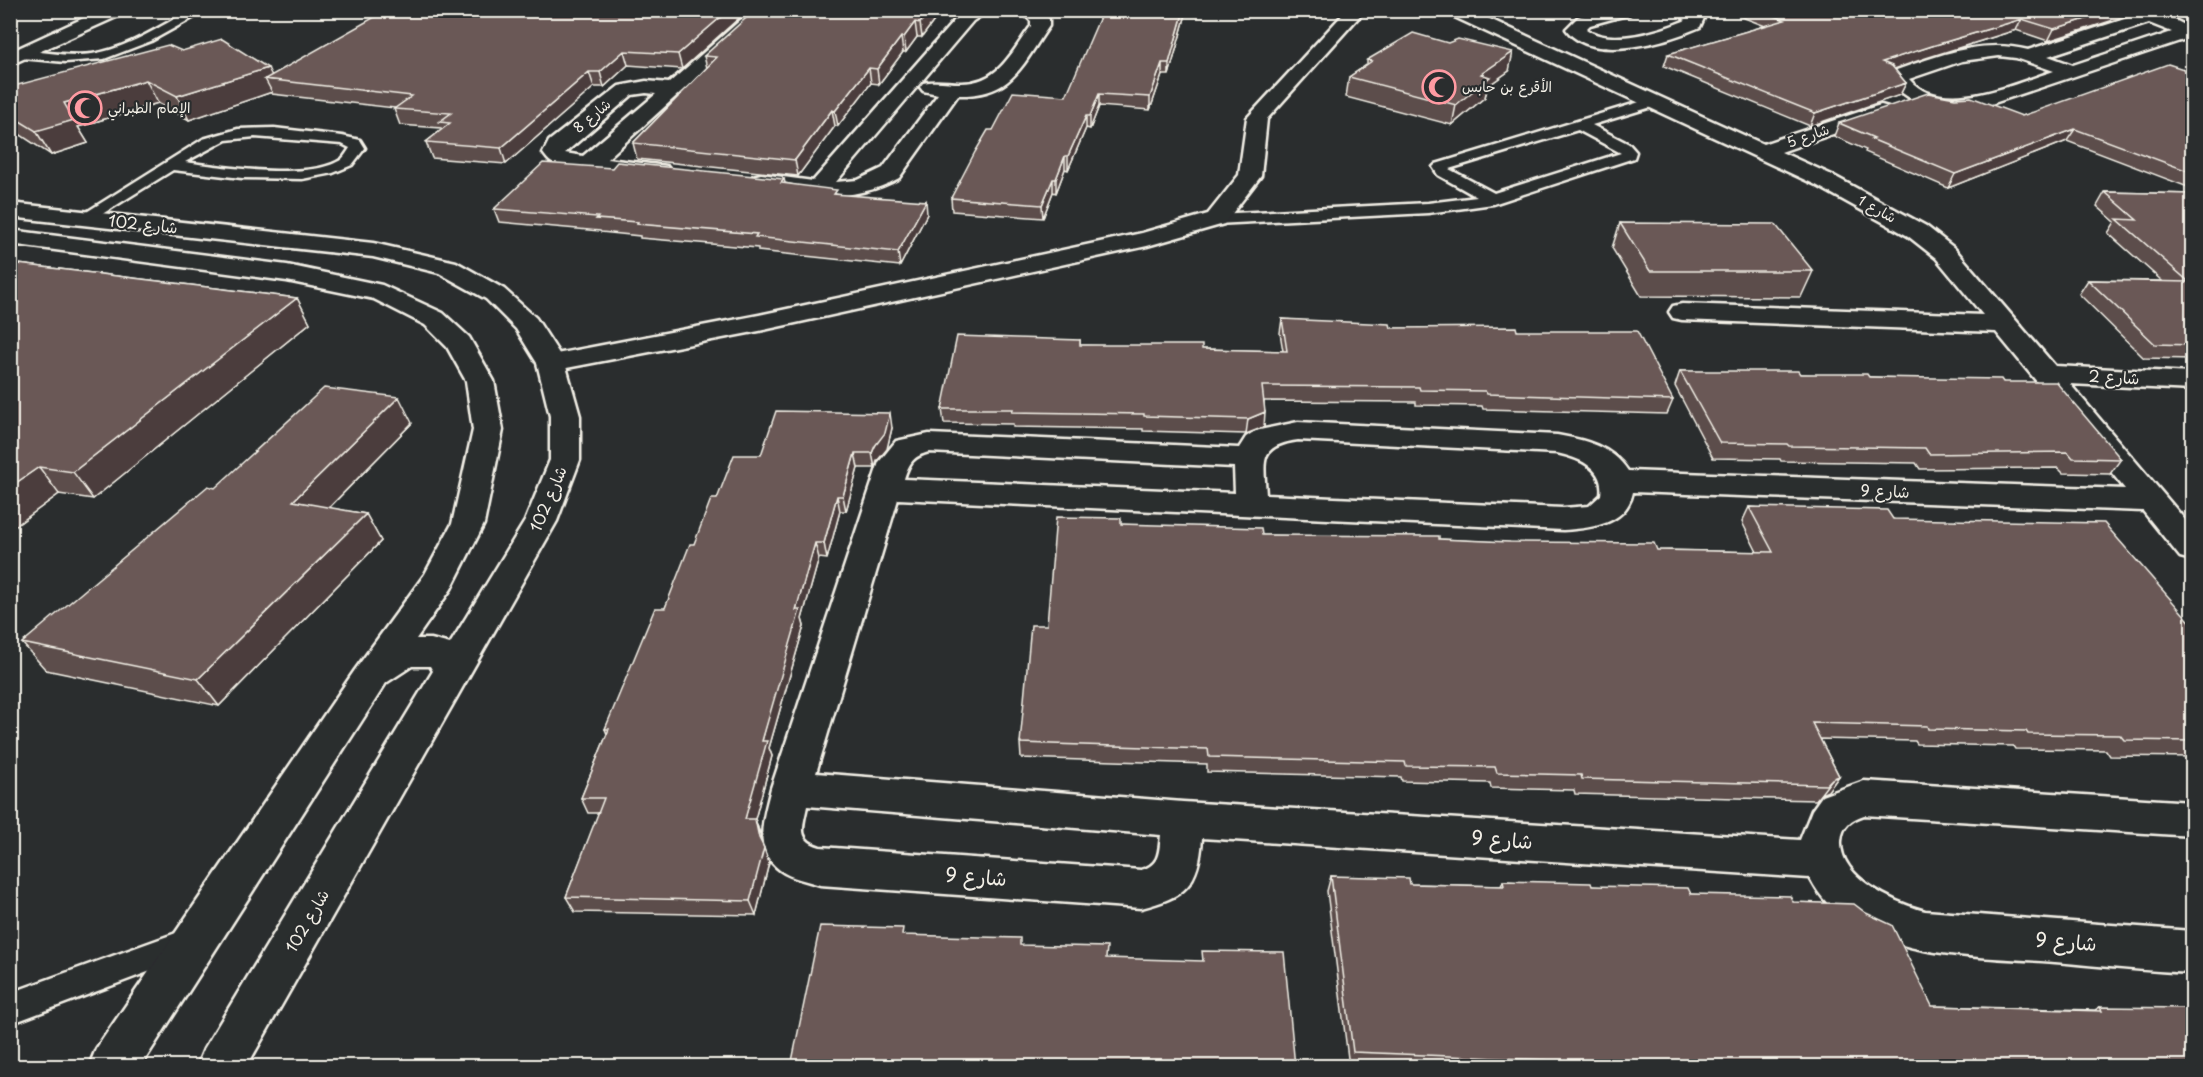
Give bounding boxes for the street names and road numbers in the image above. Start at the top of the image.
street label: شارع 8 [568,94,615,138]
street label: شارع 5 [1784,118,1832,153]
street label: شارع 1 [1854,189,1900,228]
street label: شارع 102 [107,207,179,240]
street label: شارع 2 [2088,363,2140,390]
street label: شارع 102 [522,462,573,536]
street label: شارع 9 [1860,477,1910,504]
street label: شارع 9 [1470,822,1534,856]
street label: شارع 9 [944,859,1008,893]
street label: شارع 102 [278,884,335,957]
street label: شارع 9 [2034,924,2098,958]

